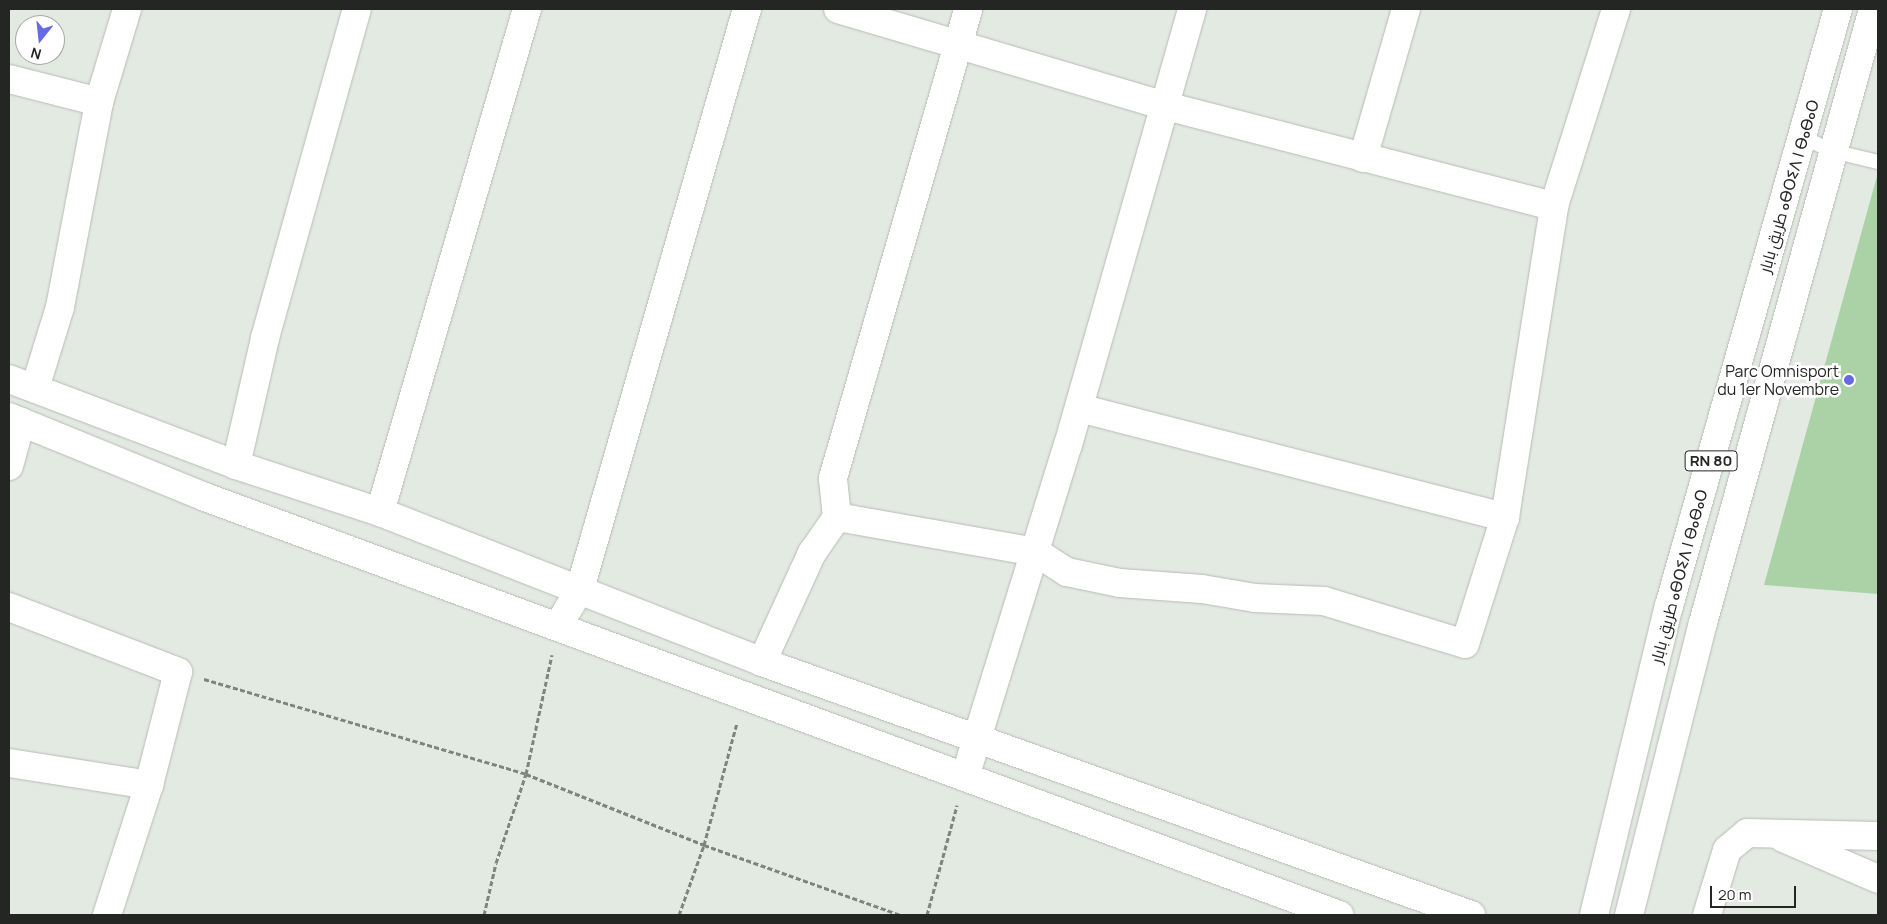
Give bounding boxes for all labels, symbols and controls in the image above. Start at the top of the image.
north arrow [15,15,65,65]
text: N [29,43,43,64]
street label: طريق بابار ⴰⴱⵔⵉⴷ ⵏ ⴱⴰⴱⴰⵔ [1755,97,1823,275]
place label: Parc Omnisport du 1er Novembre [1717,361,1839,399]
marker: Parc Omnisport du 1er Novembre [1843,374,1855,386]
road number: RN 80 [1684,448,1738,474]
street label: طريق بابار ⴰⴱⵔⵉⴷ ⵏ ⴱⴰⴱⴰⵔ [1647,487,1711,665]
scale bar [1712,876,1798,908]
text: 20 m [1718,884,1751,905]

